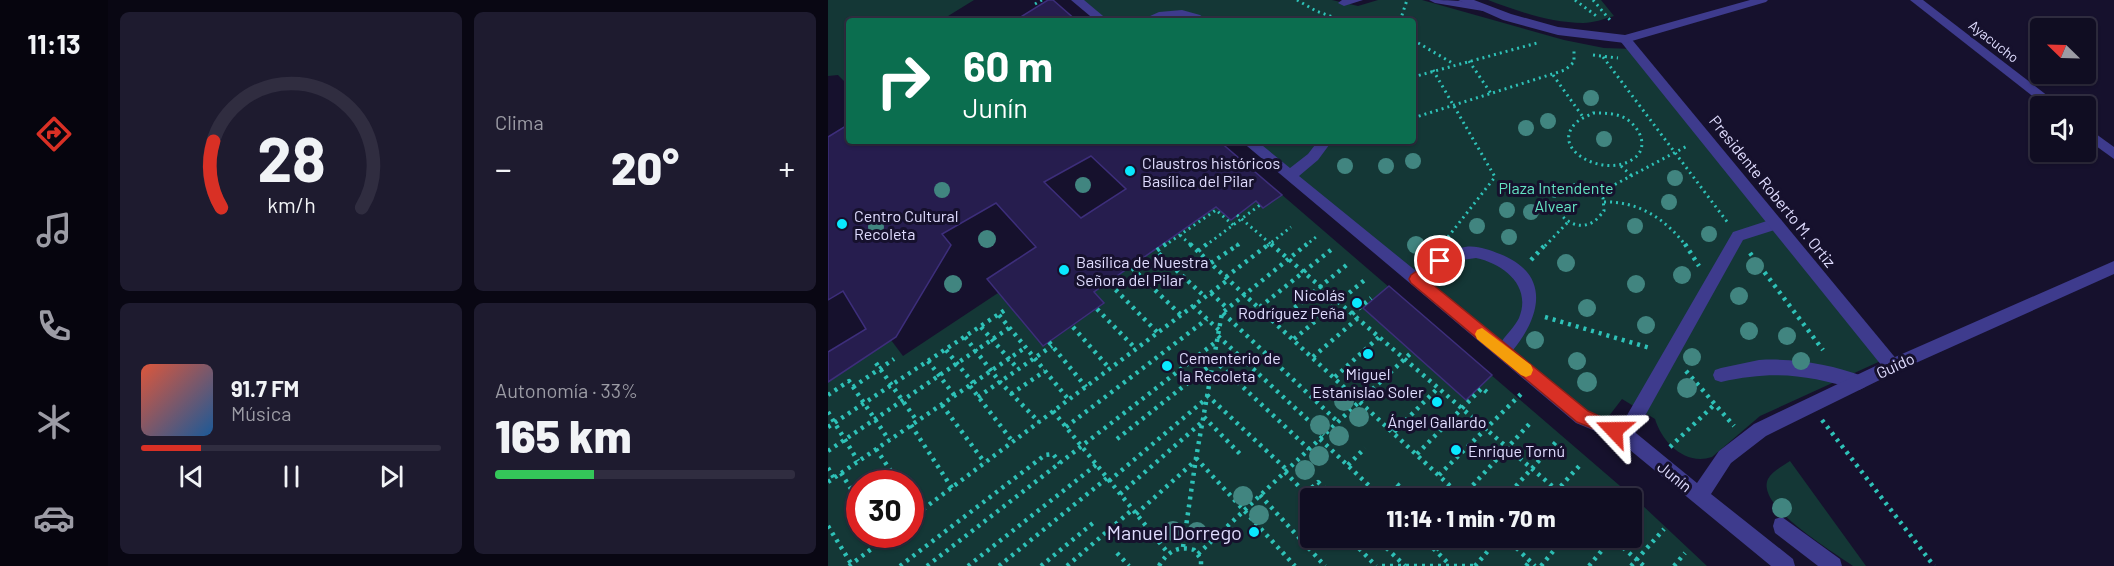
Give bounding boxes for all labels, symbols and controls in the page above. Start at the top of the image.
street label: Ayacucho [1966,16,2022,66]
north arrow [2030,18,2096,84]
map controls [2030,18,2096,162]
text: 11:13 [27,27,81,59]
text: 60 m [963,40,1053,90]
icon: right [864,42,942,120]
text: Junín [963,91,1028,123]
button: sound [2030,96,2096,162]
text: Clima [495,110,544,134]
street label: Presidente Roberto M. Ortiz [1706,111,1840,271]
icon: directions [33,113,75,155]
text: 28 [257,120,325,194]
text: 20° [611,140,679,194]
text: − [495,148,512,188]
text: + [779,148,795,188]
place label: Claustros históricos Basílica del Pilar [1142,153,1280,190]
marker: Claustros históricos Basílica del Pilar [1123,164,1137,178]
park label: Plaza Intendente Alvear [1498,178,1614,215]
text: km/h [267,193,315,218]
place label: Centro Cultural Recoleta [854,206,958,243]
icon: music [33,209,75,251]
marker: Centro Cultural Recoleta [835,217,849,231]
pin [1414,235,1465,286]
icon: arrive [1423,244,1456,277]
place label: Basílica de Nuestra Señora del Pilar [1076,252,1208,289]
marker: Basílica de Nuestra Señora del Pilar [1057,263,1071,277]
place label: Nicolás Rodríguez Peña [1238,285,1345,322]
marker: Nicolás Rodríguez Peña [1350,296,1364,310]
icon: phone [33,305,75,347]
marker: Miguel Estanislao Soler [1361,347,1375,361]
place label: Cementerio de la Recoleta [1179,348,1281,385]
street label: Guido [1873,348,1917,382]
marker: Cementerio de la Recoleta [1160,359,1174,373]
place label: Miguel Estanislao Soler [1312,364,1424,401]
text: 91.7 FM [231,375,299,401]
text: Autonomía · 33% [495,378,638,402]
marker: Ángel Gallardo [1430,395,1444,409]
position arrow [1582,398,1646,462]
icon: climate [33,401,75,443]
text: Música [231,401,291,425]
text: 165 km [495,408,631,462]
place label: Ángel Gallardo [1388,412,1486,431]
place label: Enrique Tornú [1468,441,1565,460]
marker: Enrique Tornú [1449,443,1463,457]
street label: Junín [1654,457,1696,495]
icon: previous [175,460,208,493]
icon: pause [275,460,308,493]
icon: next [375,460,408,493]
speed limit sign: 30 [846,470,924,548]
icon: car [33,497,75,539]
text: 11:14 · 1 min · 70 m [1387,505,1555,531]
place label: Manuel Dorrego [1107,520,1242,544]
marker: Manuel Dorrego [1247,525,1261,539]

